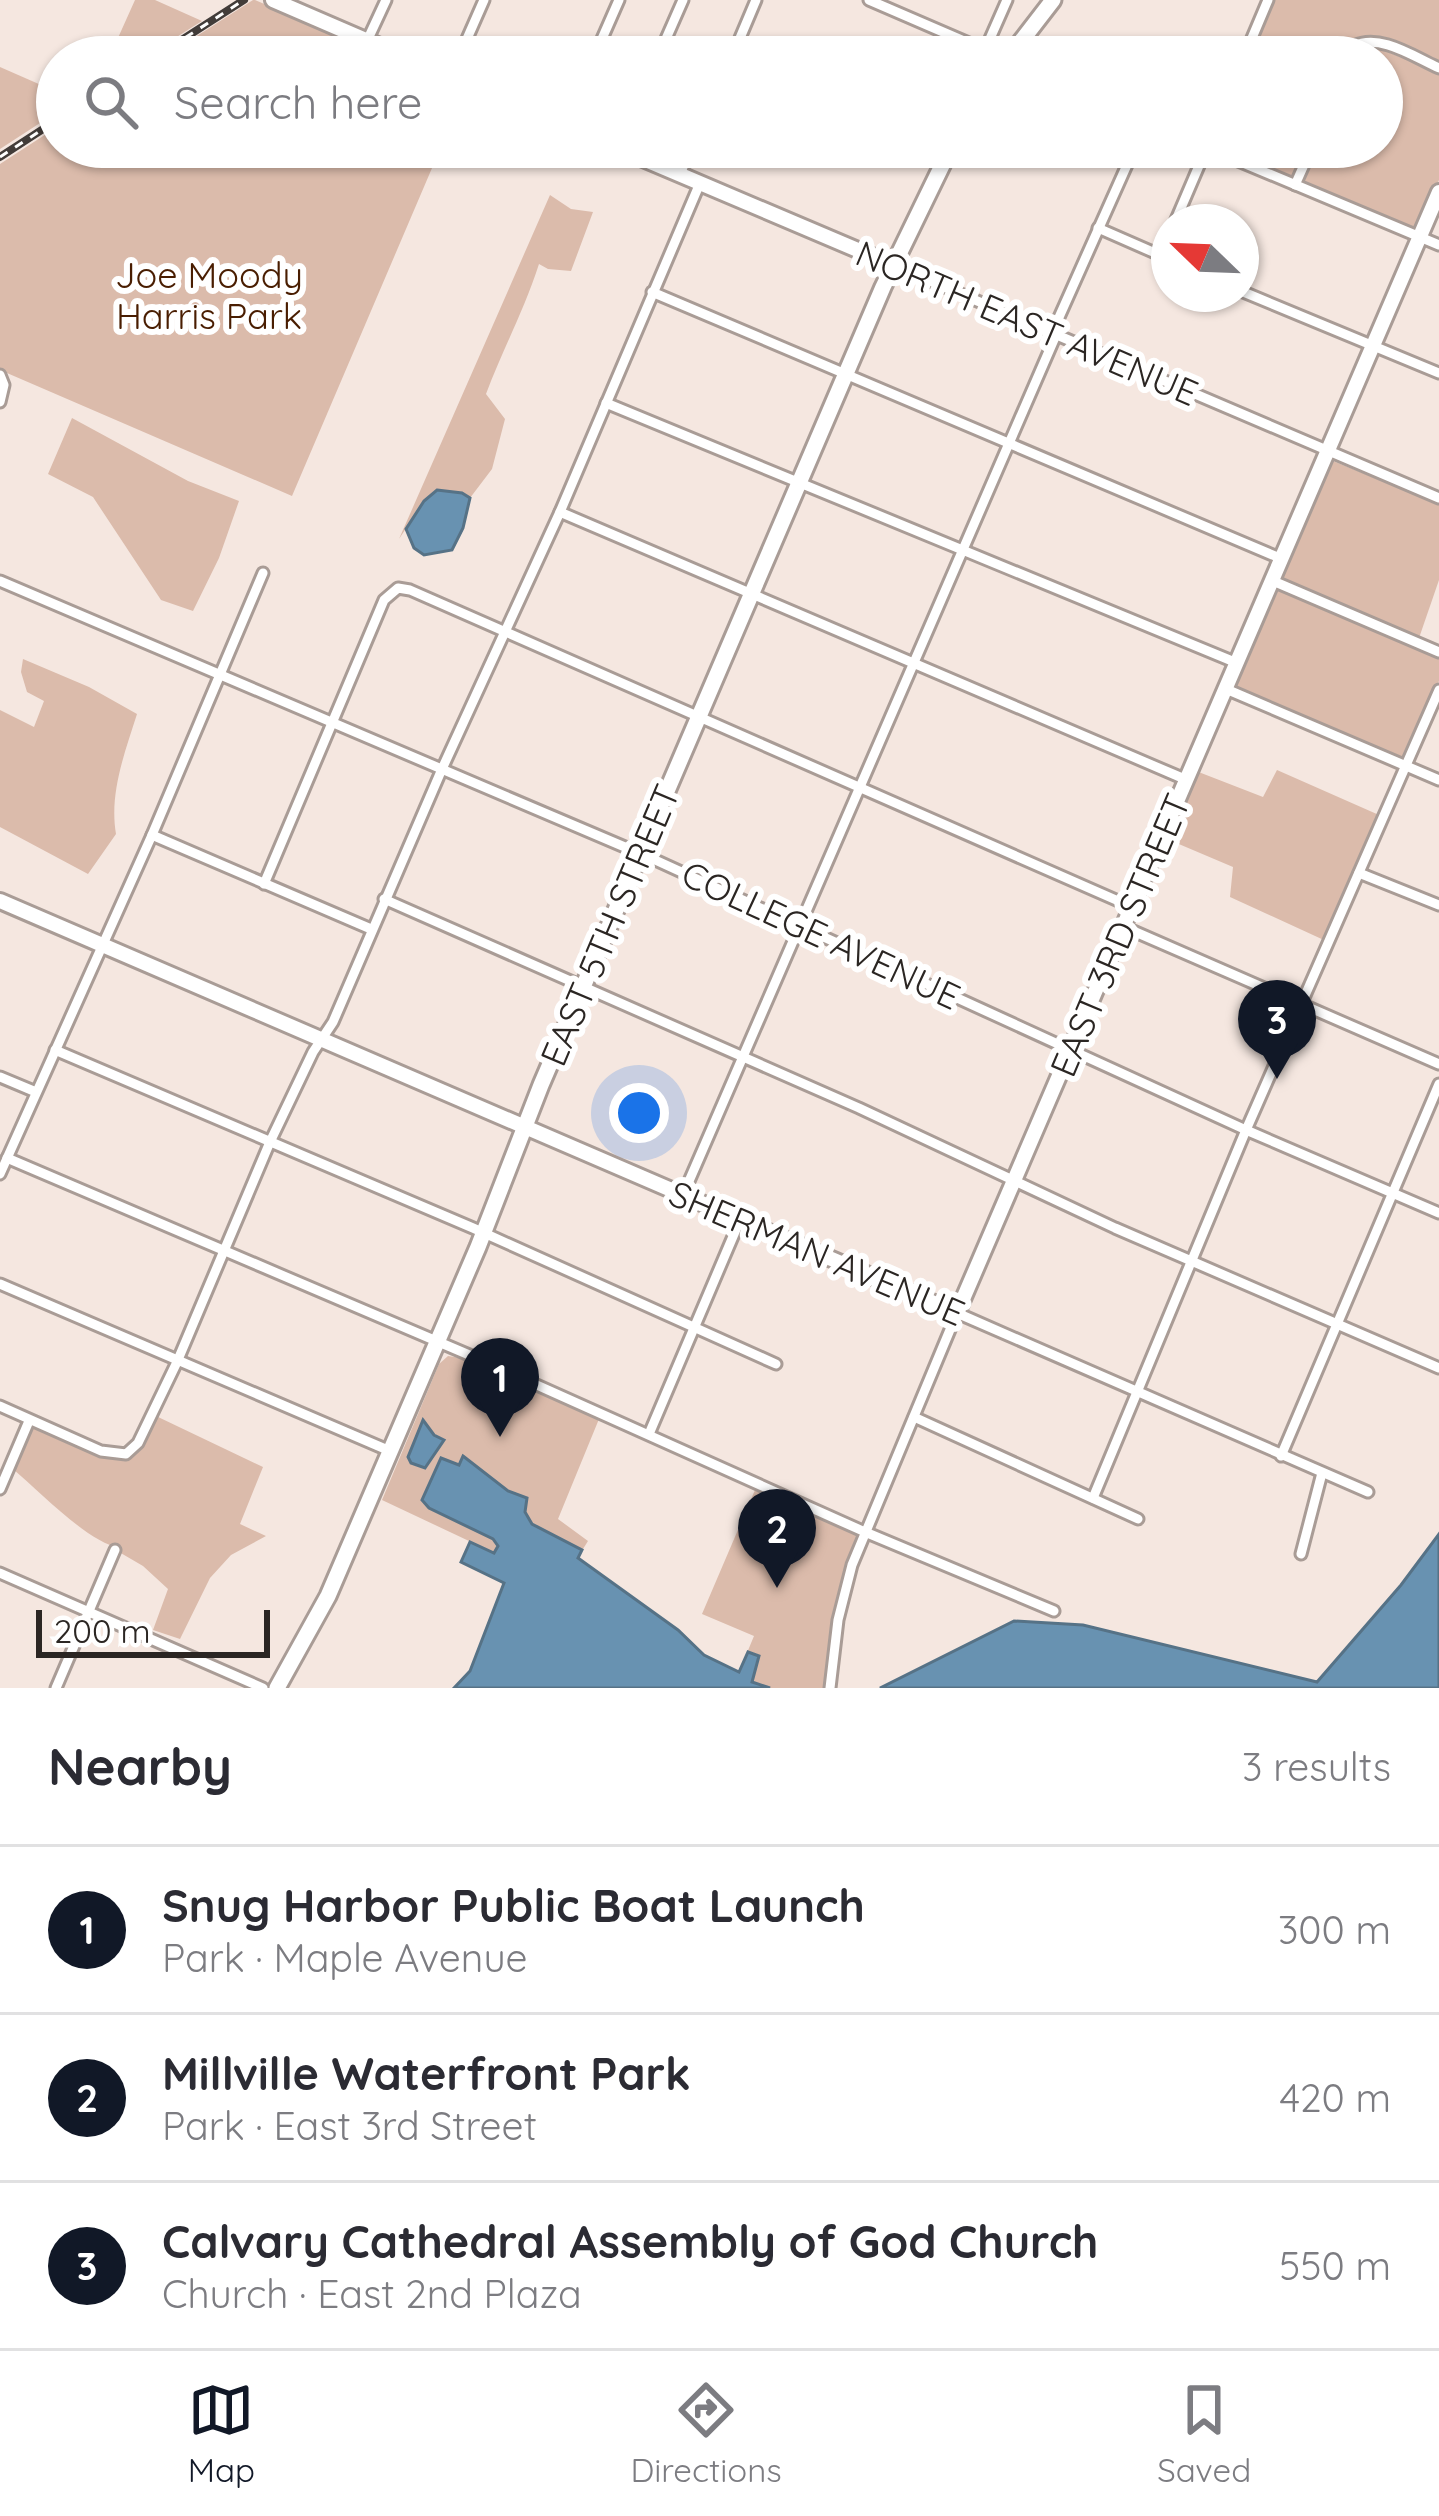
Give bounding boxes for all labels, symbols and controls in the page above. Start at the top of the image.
search box [36,36,1403,168]
icon: search [78,69,144,135]
text: Search here [174,74,422,130]
north arrow [1151,204,1259,312]
street label: NORTH EAST AVENUE [849,230,1205,415]
park label: Joe Moody Harris Park [115,252,303,338]
street label: EAST 5TH STREET [530,777,689,1072]
street label: EAST 3RD STREET [1040,787,1199,1083]
street label: COLLEGE AVENUE [675,850,967,1019]
pin: 3 [1238,980,1316,1079]
your location [609,1083,669,1143]
street label: SHERMAN AVENUE [663,1170,972,1335]
pin: 1 [461,1338,539,1437]
pin: 2 [738,1489,816,1588]
scale bar [36,1604,270,1657]
text: 200 m [54,1610,151,1651]
text: Nearby [48,1734,232,1798]
text: 3 results [1242,1742,1391,1791]
text: Snug Harbor Public Boat Launch [162,1877,865,1933]
text: 1 [79,1905,95,1954]
text: 300 m [1278,1905,1391,1954]
text: Park · Maple Avenue [162,1933,528,1982]
text: Millville Waterfront Park [162,2045,691,2101]
text: 2 [76,2073,98,2122]
text: 420 m [1279,2073,1391,2122]
text: Park · East 3rd Street [162,2101,537,2150]
text: Calvary Cathedral Assembly of God Church [162,2213,1098,2269]
text: 3 [77,2241,97,2290]
text: 550 m [1279,2241,1391,2290]
text: Church · East 2nd Plaza [162,2269,582,2318]
tab: Map [188,2377,255,2490]
tab: Directions [630,2377,782,2490]
tab: Saved [1157,2377,1251,2490]

